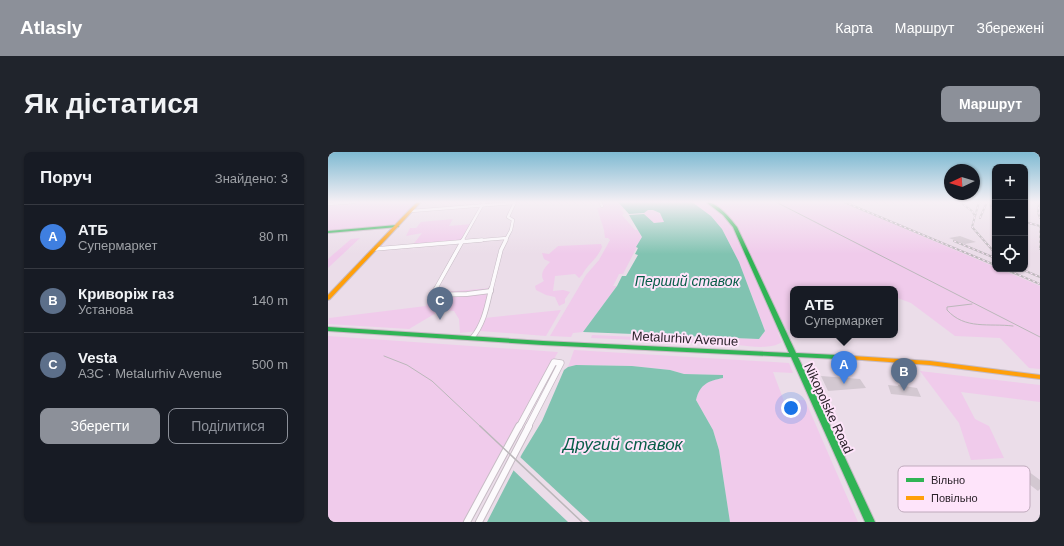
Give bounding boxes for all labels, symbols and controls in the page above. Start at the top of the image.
text: Atlasly [20,17,82,38]
text: Карта [835,20,873,36]
text: Маршрут [895,20,954,36]
text: Збережені [976,20,1044,36]
button: Маршрут [941,86,1040,122]
text: Як дістатися [24,88,199,119]
north arrow [944,164,980,200]
map controls [992,164,1028,272]
button: + [992,164,1028,200]
text: Поруч [40,168,92,187]
text: Знайдено: 3 [215,171,288,186]
button: − [992,200,1028,236]
text: АТБ [78,221,108,238]
text: A [48,229,58,244]
text: 80 m [259,229,288,244]
button: locate [992,236,1028,272]
text: Супермаркет [78,238,157,253]
water label: Перший ставок [635,273,741,289]
text: Криворіж газ [78,285,174,302]
popup [790,286,898,338]
pin: C [427,287,453,320]
text: B [48,293,58,308]
text: 140 m [252,293,288,308]
text: АТБ [804,296,834,313]
text: Установа [78,302,133,317]
text: Супермаркет [804,313,884,328]
street label: Metalurhiv Avenue [631,328,739,349]
text: Vesta [78,349,117,366]
pin: A [831,351,857,384]
text: C [48,357,58,372]
text: 500 m [252,357,288,372]
pin: B [891,358,917,391]
street label: Nikopolske Road [801,361,856,456]
text: АЗС · Metalurhiv Avenue [78,366,222,381]
your location [781,398,801,418]
button: Зберегти [40,408,160,444]
button: Поділитися [168,408,288,444]
water label: Другий ставок [561,435,684,454]
legend [898,466,1030,512]
text: Вільно [931,474,965,486]
text: Повільно [931,492,978,504]

